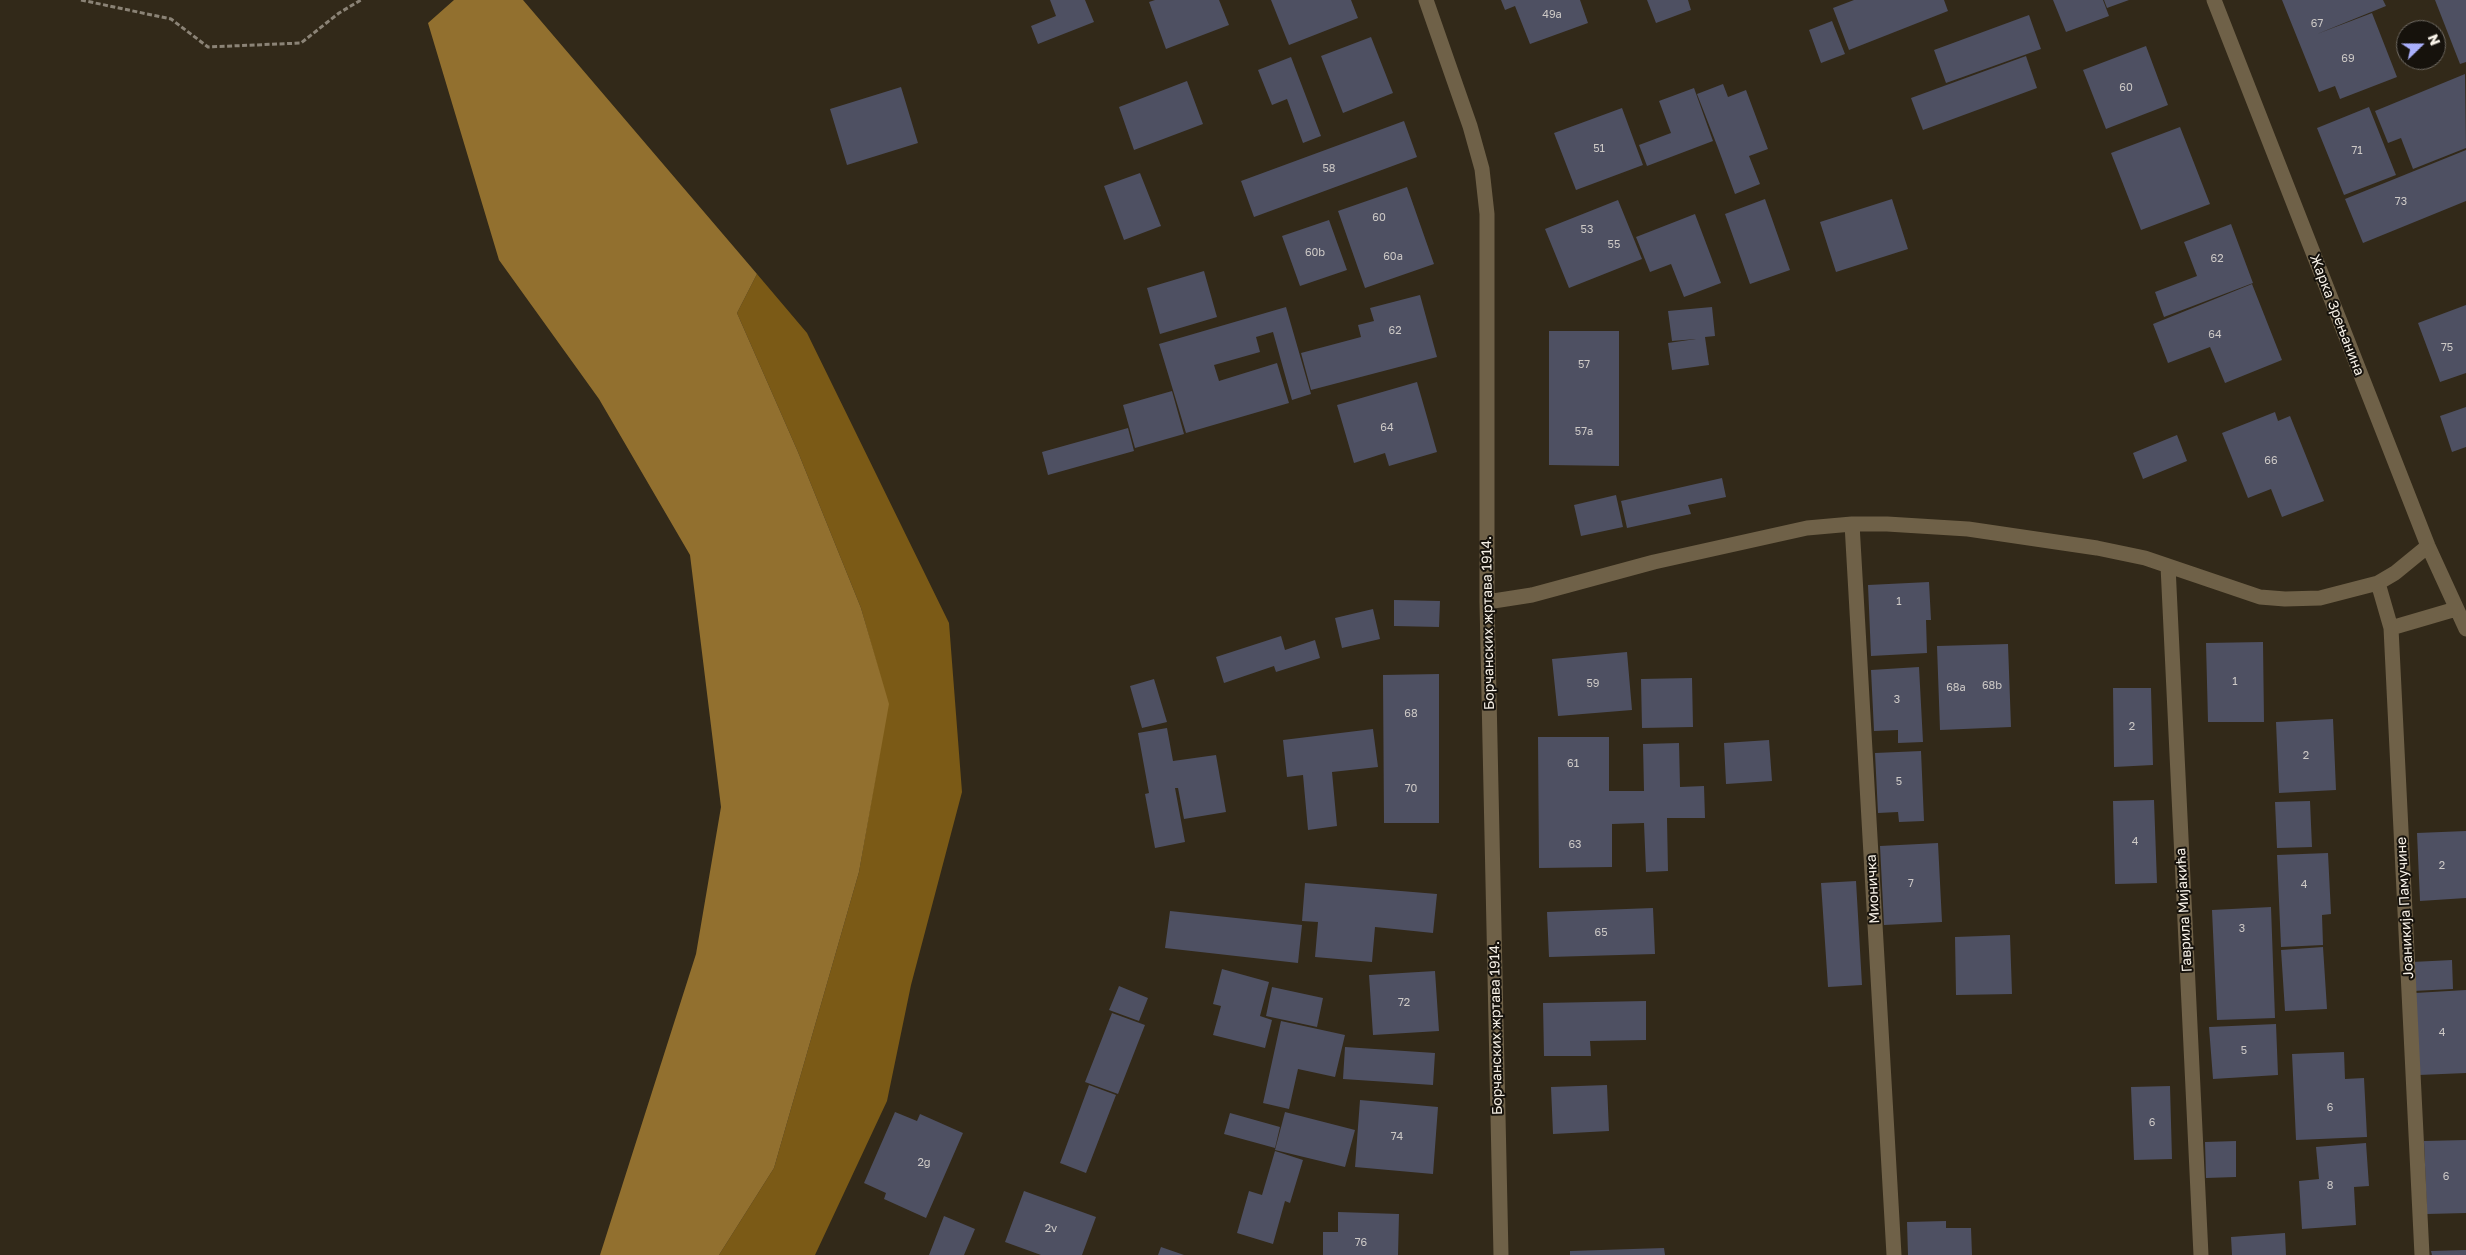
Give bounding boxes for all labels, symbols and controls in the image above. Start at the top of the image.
house number: 49a [1542,8,1562,22]
house number: 67 [2311,17,2323,31]
north arrow [2396,20,2446,70]
text: N [2425,31,2444,48]
house number: 69 [2341,52,2355,66]
house number: 60 [2119,81,2133,95]
house number: 51 [1593,142,1605,156]
house number: 71 [2351,144,2363,158]
house number: 58 [1322,162,1336,176]
house number: 73 [2395,195,2407,209]
house number: 60 [1372,211,1386,225]
house number: 53 [1581,223,1593,237]
house number: 55 [1608,238,1620,252]
house number: 60b [1305,246,1325,260]
house number: 60a [1383,250,1403,264]
house number: 62 [2210,252,2224,266]
street label: Жарка Зрењанина [2306,252,2368,378]
house number: 62 [1388,324,1402,338]
house number: 64 [2208,328,2222,342]
house number: 75 [2441,341,2453,355]
house number: 57 [1578,358,1590,372]
house number: 64 [1380,421,1394,435]
house number: 57a [1575,425,1593,439]
house number: 66 [2264,454,2278,468]
street label: Борчанских жртава 1914. [1478,536,1498,710]
house number: 1 [1896,595,1902,609]
house number: 1 [2232,675,2238,689]
house number: 59 [1586,677,1600,691]
house number: 68b [1982,679,2002,693]
house number: 68a [1946,681,1966,695]
house number: 3 [1894,693,1900,707]
house number: 68 [1404,707,1418,721]
house number: 2 [2129,720,2135,734]
house number: 2 [2303,749,2309,763]
house number: 61 [1567,757,1579,771]
house number: 5 [1896,775,1902,789]
house number: 70 [1405,782,1417,796]
house number: 4 [2132,835,2138,849]
street label: Јоаникија Памучине [2393,836,2417,980]
house number: 63 [1568,838,1582,852]
street label: Гаврила Мијакића [2172,847,2196,973]
street label: Мионичка [1863,854,1883,924]
house number: 2 [2439,859,2445,873]
house number: 7 [1908,877,1914,891]
house number: 4 [2301,878,2307,892]
house number: 3 [2239,922,2245,936]
house number: 65 [1594,926,1608,940]
street label: Борчанских жртава 1914. [1486,941,1506,1115]
house number: 72 [1398,996,1410,1010]
house number: 4 [2439,1026,2445,1040]
house number: 5 [2241,1044,2247,1058]
house number: 6 [2327,1101,2333,1115]
house number: 6 [2149,1116,2155,1130]
house number: 74 [1391,1130,1403,1144]
house number: 2g [917,1156,931,1170]
house number: 6 [2443,1170,2449,1184]
house number: 8 [2327,1179,2333,1193]
house number: 2v [1045,1222,1057,1236]
house number: 76 [1355,1236,1367,1250]

